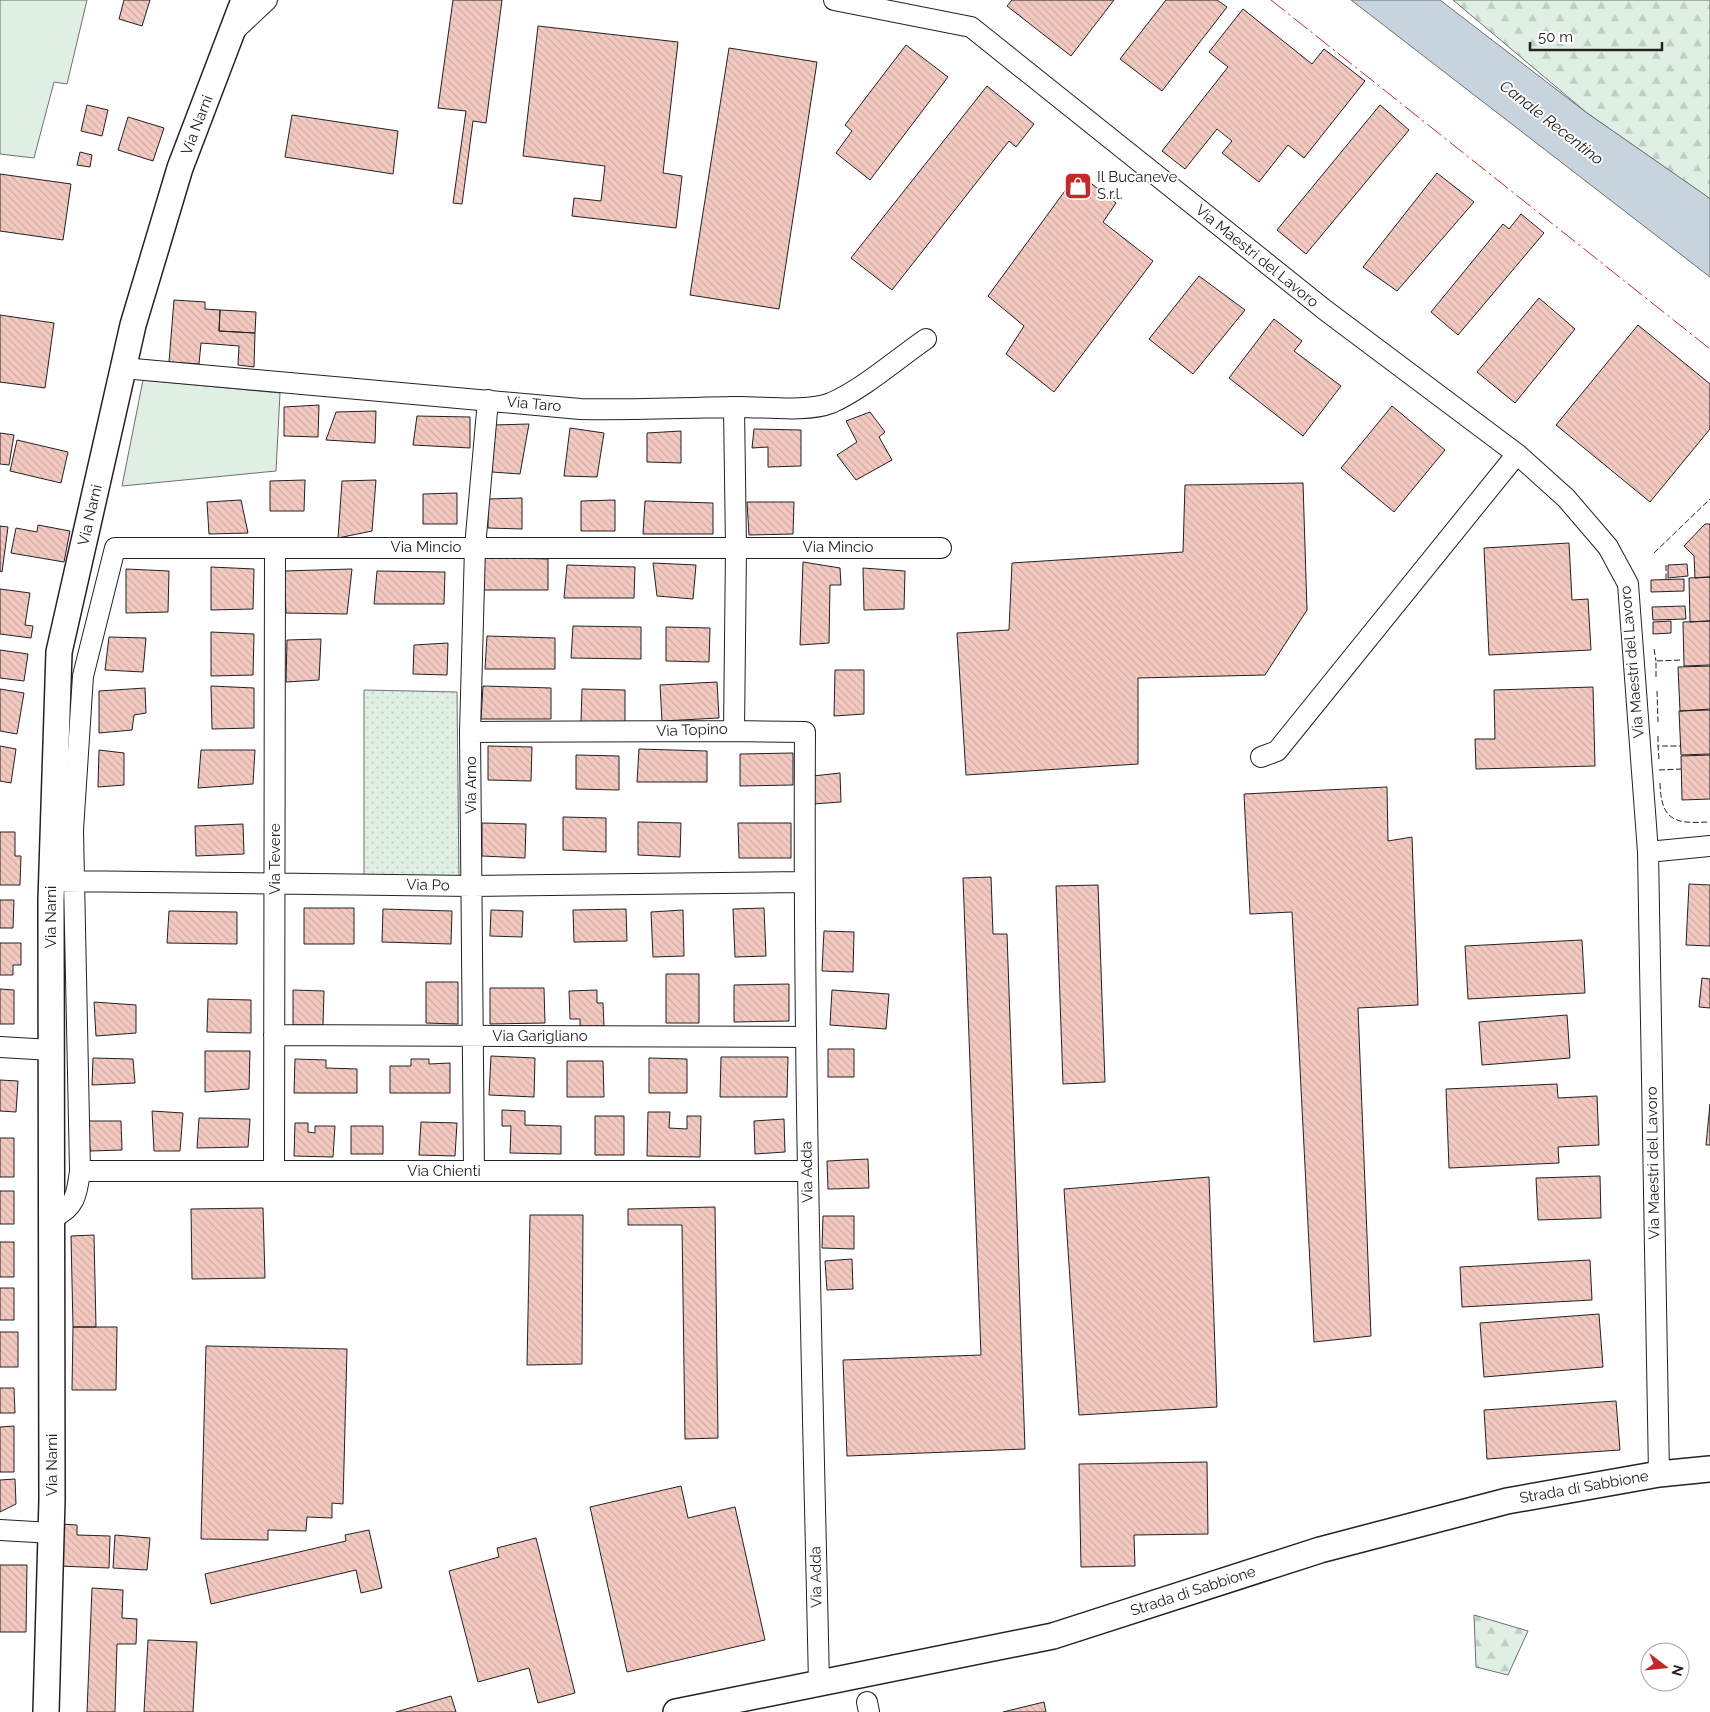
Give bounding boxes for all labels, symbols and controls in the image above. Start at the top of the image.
scale bar [1530,20,1662,52]
text: 50 m [1538,28,1573,46]
water label: Canale Recentino [1496,76,1607,169]
street label: Via Narni [177,93,217,157]
place label: Il Bucaneve S.r.l. [1097,168,1178,203]
shop icon: Il Bucaneve S.r.l. [1063,171,1093,201]
street label: Via Maestri del Lavoro [1192,201,1322,311]
street label: Via Taro [506,393,562,415]
street label: Via Narni [74,483,106,547]
street label: Via Mincio [390,538,462,556]
street label: Via Mincio [802,538,874,556]
street label: Via Maestri del Lavoro [1616,585,1648,739]
street label: Via Topino [656,720,728,740]
street label: Via Arno [462,756,480,814]
street label: Via Tevere [266,823,284,895]
street label: Via Po [406,876,450,894]
street label: Via Narni [42,886,60,948]
street label: Via Garigliano [492,1027,588,1045]
street label: Via Maestri del Lavoro [1643,1086,1663,1240]
street label: Via Adda [797,1141,817,1203]
street label: Via Chienti [407,1162,481,1180]
street label: Via Narni [43,1434,61,1496]
street label: Strada di Sabbione [1518,1467,1650,1507]
street label: Via Adda [806,1546,826,1608]
street label: Strada di Sabbione [1128,1562,1258,1620]
north arrow [1640,1642,1690,1692]
text: N [1668,1663,1687,1678]

